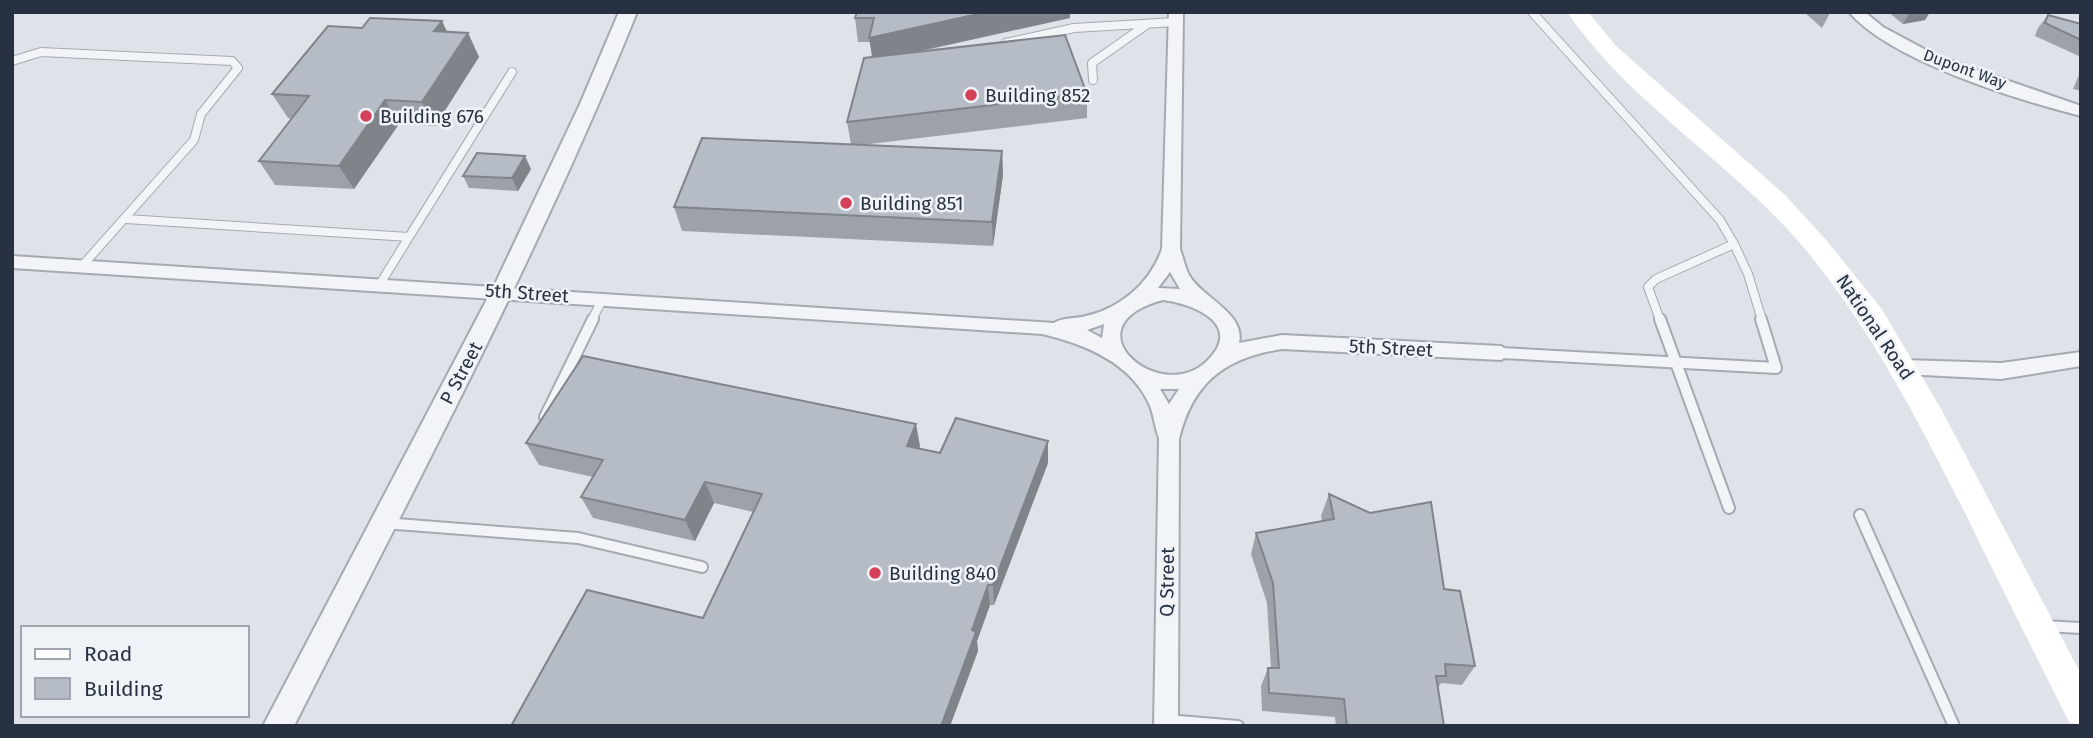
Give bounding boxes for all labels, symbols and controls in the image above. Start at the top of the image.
street label: Dupont Way [1921,45,2009,93]
place label: Building 852 [985,84,1090,107]
marker: Building 852 [963,87,979,103]
place label: Building 676 [380,105,484,128]
marker: Building 676 [358,108,374,124]
place label: Building 851 [860,192,963,215]
marker: Building 851 [838,195,854,211]
street label: National Road [1831,270,1919,384]
street label: 5th Street [484,279,570,307]
street label: 5th Street [1348,334,1434,362]
street label: P Street [435,338,487,408]
street label: Q Street [1155,547,1179,617]
place label: Building 840 [889,562,996,585]
marker: Building 840 [867,565,883,581]
legend [21,626,248,717]
text: Road [84,641,132,667]
text: Building [84,676,163,702]

